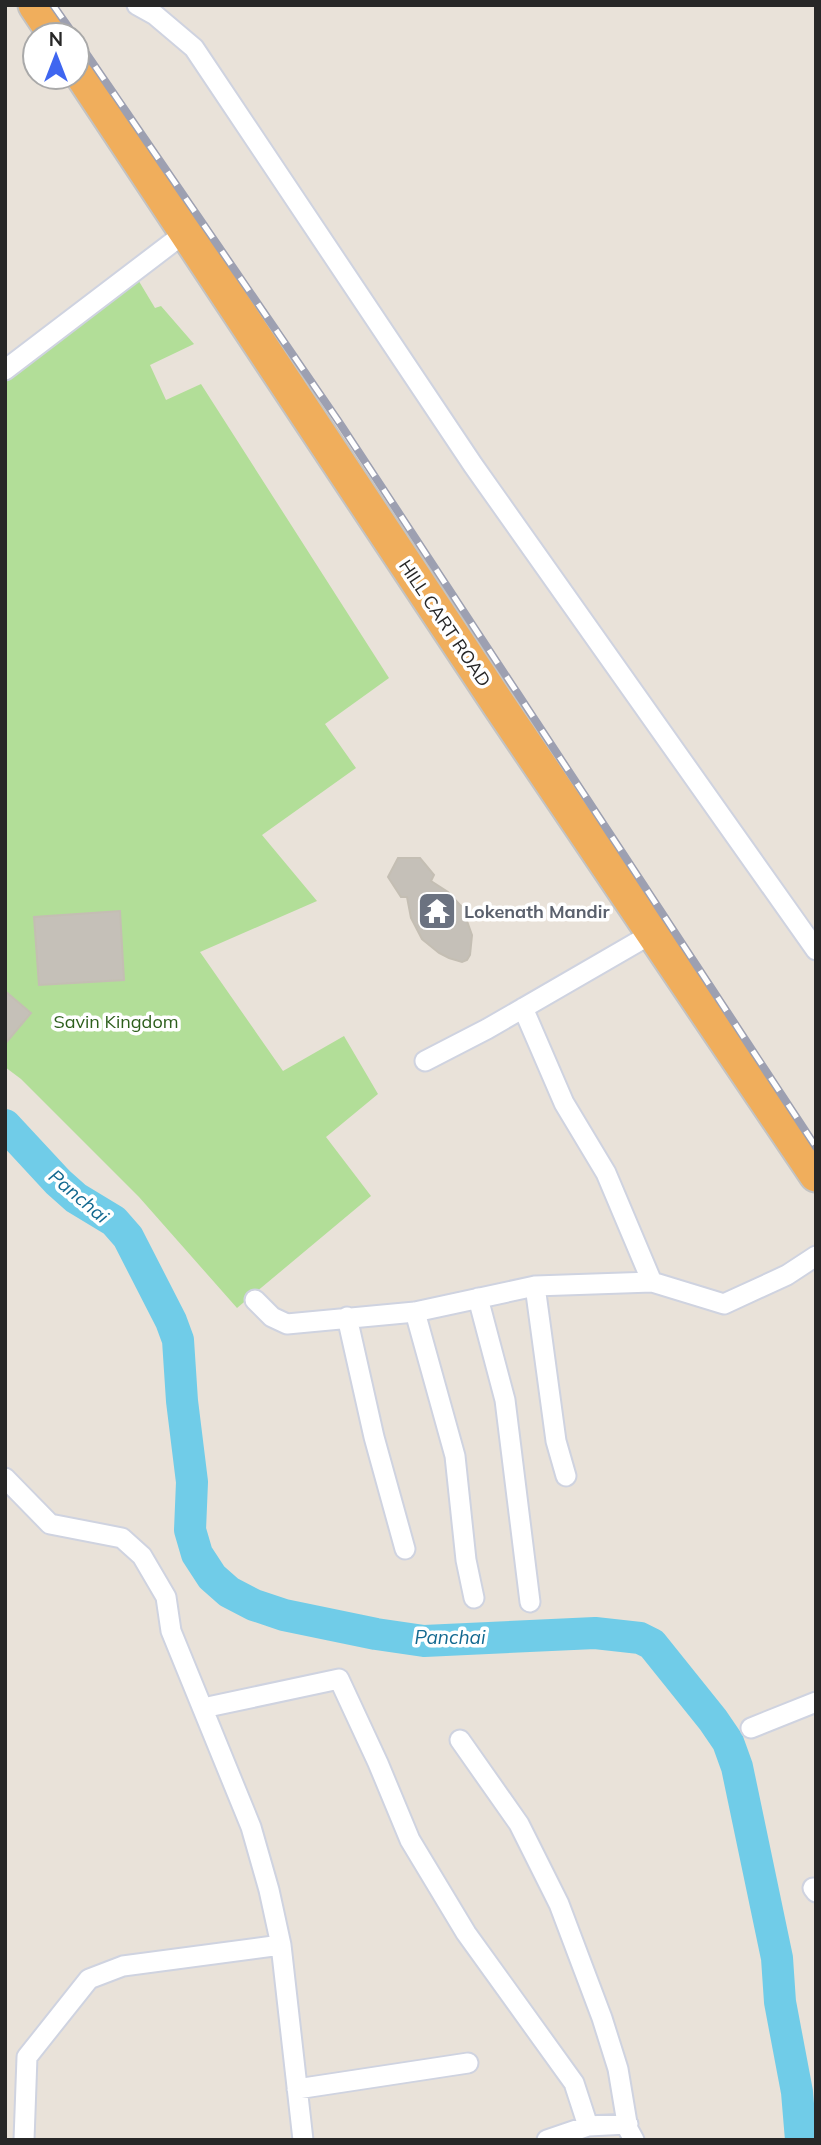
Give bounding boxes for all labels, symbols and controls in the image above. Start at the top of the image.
north arrow [21,21,91,91]
text: N [49,27,63,51]
street label: HILL CART ROAD [394,555,496,691]
temple icon: Lokenath Mandir [416,890,458,932]
place label: Lokenath Mandir [464,900,610,923]
park label: Savin Kingdom [54,1010,179,1033]
water label: Panchai [44,1164,114,1228]
water label: Panchai [415,1625,486,1649]

